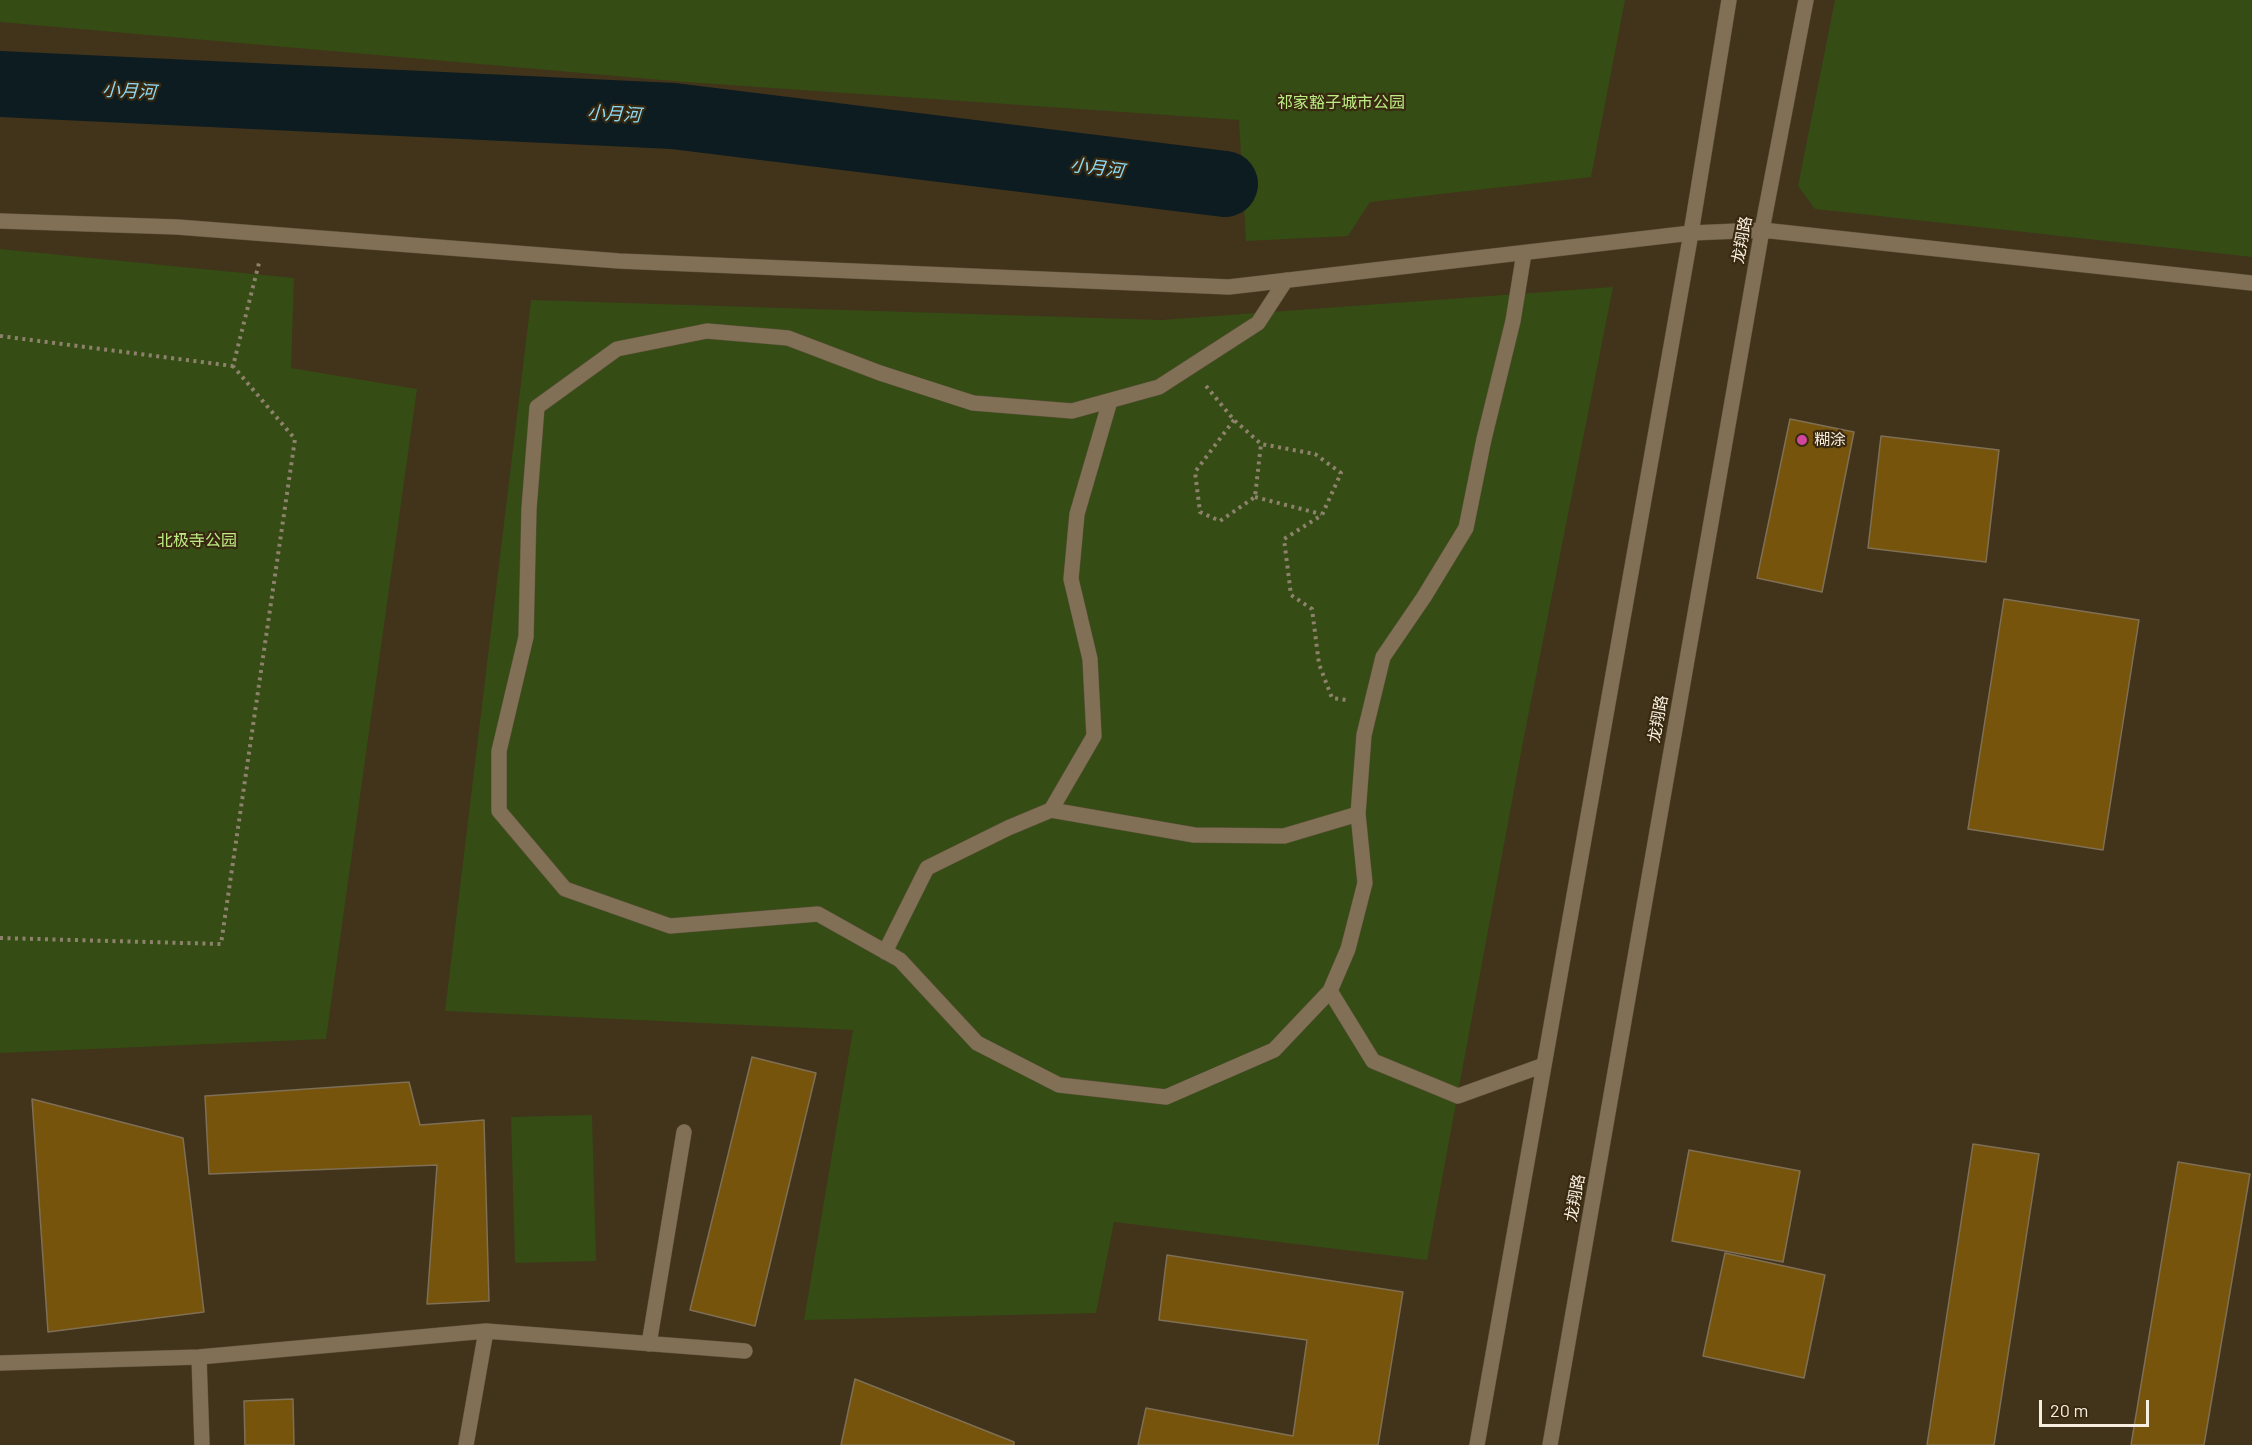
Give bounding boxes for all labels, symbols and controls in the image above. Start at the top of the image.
water label: 小月河 [101,79,157,103]
park label: 祁家豁子城市公园 [1277,93,1405,113]
water label: 小月河 [586,102,642,126]
water label: 小月河 [1069,154,1125,182]
street label: 龙翔路 [1728,215,1756,265]
place label: 糊涂 [1814,430,1846,450]
marker: 糊涂 [1795,433,1809,447]
park label: 北极寺公园 [157,531,237,551]
street label: 龙翔路 [1644,694,1672,744]
street label: 龙翔路 [1561,1173,1589,1223]
scale bar [2042,1388,2152,1426]
text: 20 m [2050,1399,2088,1421]

